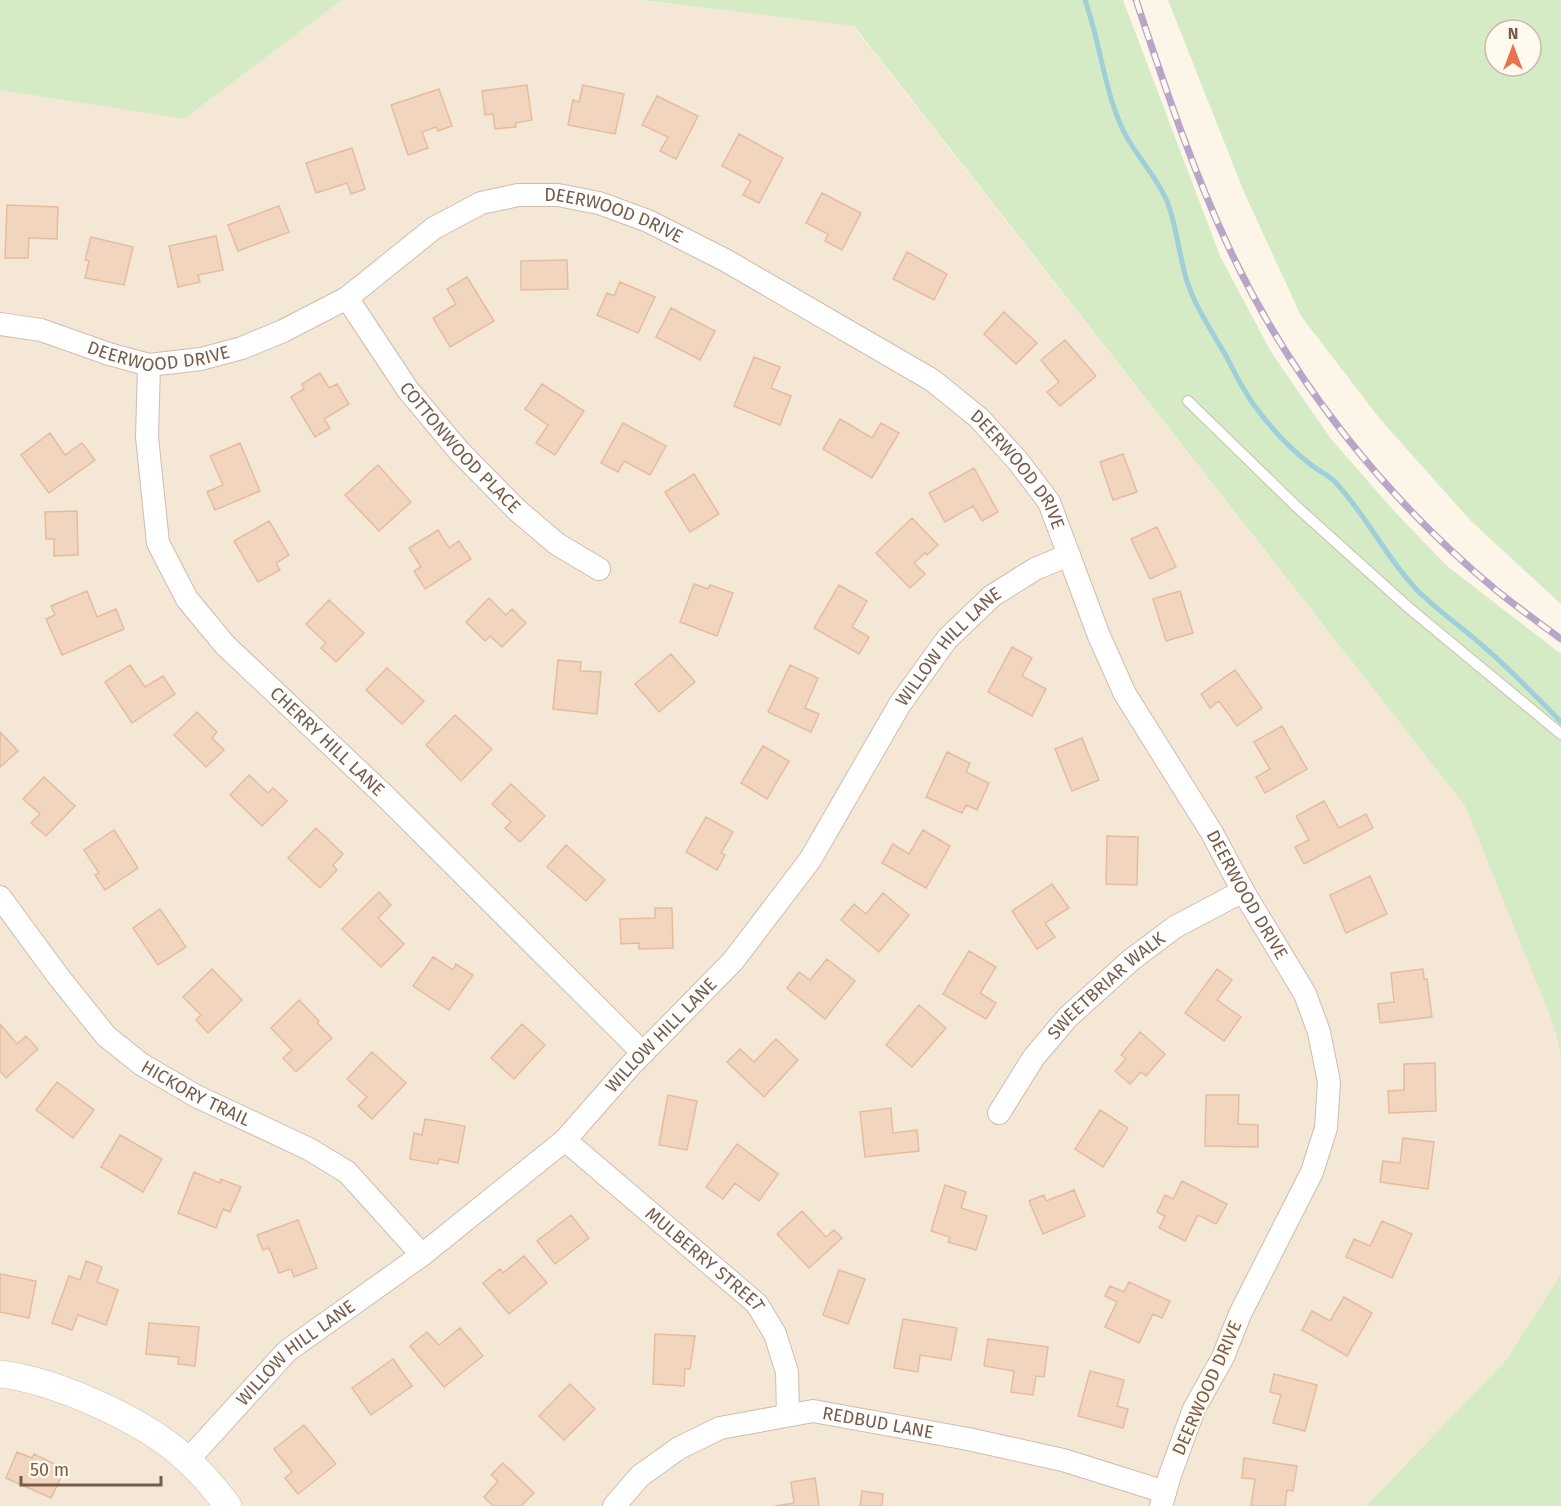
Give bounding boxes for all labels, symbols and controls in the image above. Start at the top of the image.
north arrow [1483,18,1543,78]
text: N [1508,24,1518,43]
street label: DEERWOOD DRIVE [544,184,687,248]
street label: DEERWOOD DRIVE [84,336,232,377]
street label: COTTONWOOD PLACE [395,378,525,518]
street label: DEERWOOD DRIVE [966,405,1069,532]
street label: WILLOW HILL LANE [891,582,1005,710]
street label: CHERRY HILL LANE [265,682,389,801]
street label: DEERWOOD DRIVE [1202,826,1293,963]
street label: SWEETBRIAR WALK [1043,927,1170,1044]
street label: WILLOW HILL LANE [601,973,721,1097]
street label: HICKORY TRAIL [137,1056,254,1131]
street label: MULBERRY STREET [641,1203,770,1316]
street label: WILLOW HILL LANE [232,1295,359,1410]
street label: DEERWOOD DRIVE [1167,1317,1247,1459]
street label: REDBUD LANE [821,1402,935,1444]
scale bar [21,1449,160,1487]
text: 50 m [30,1459,69,1481]

